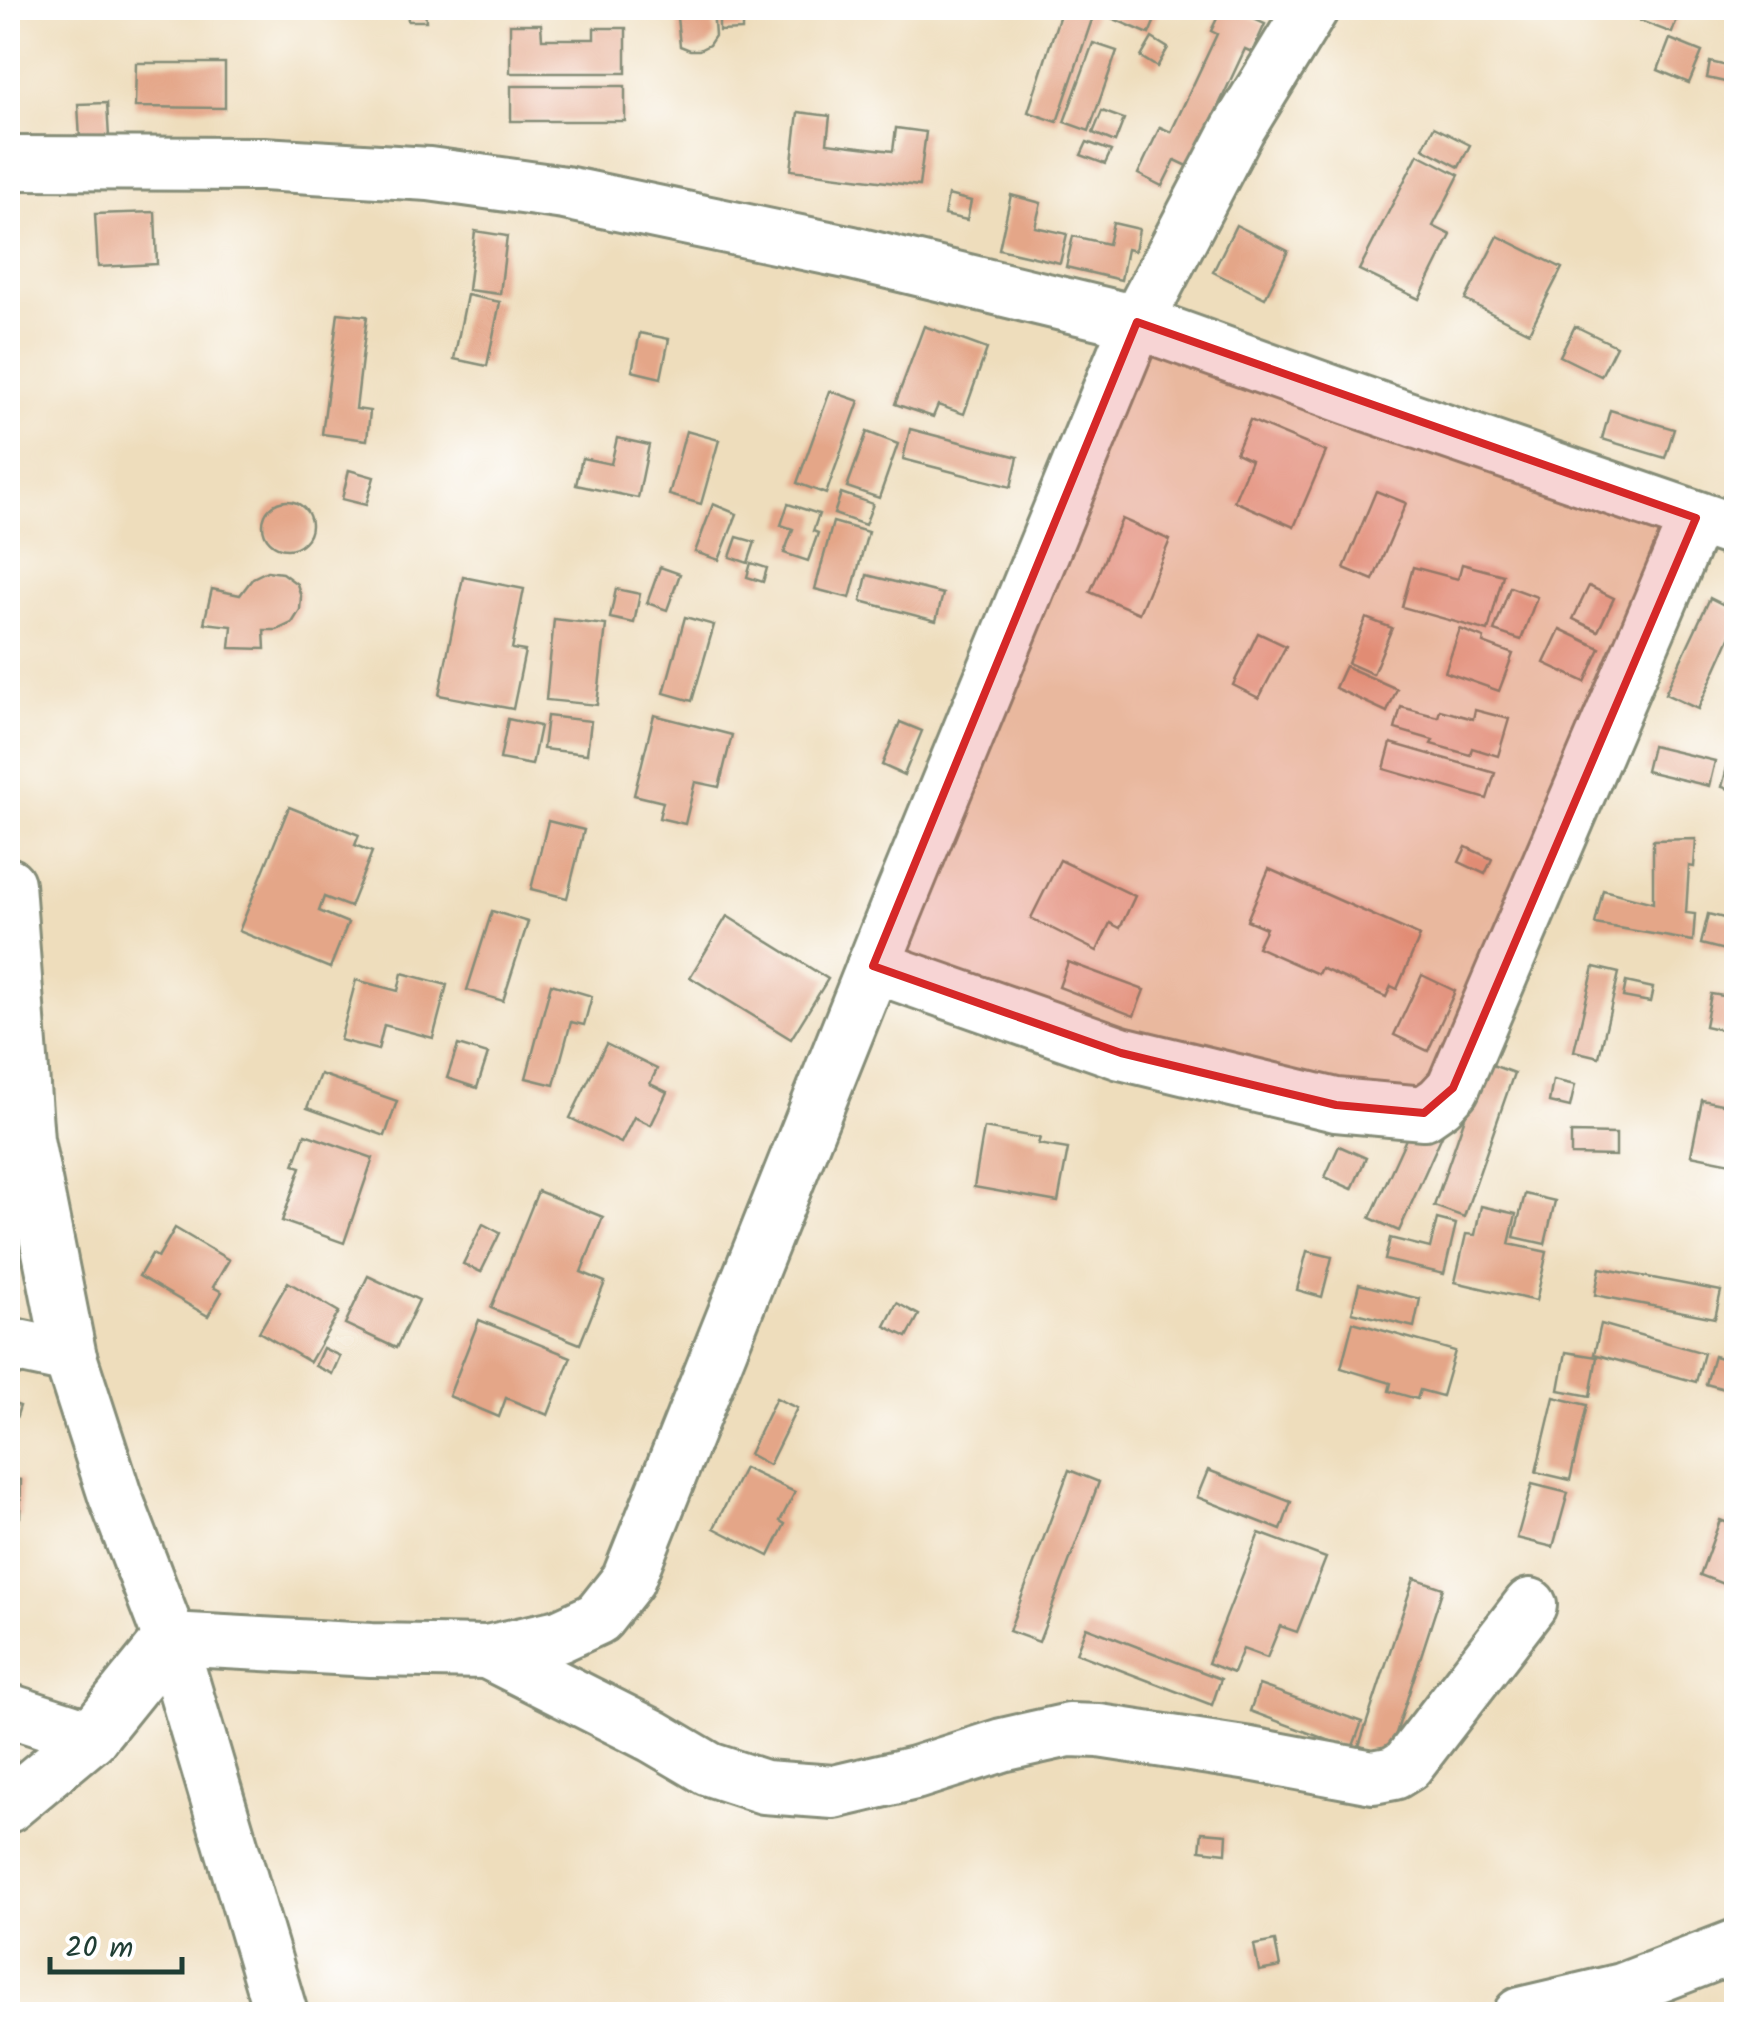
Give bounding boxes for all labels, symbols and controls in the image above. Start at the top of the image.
scale bar [50,1912,182,1974]
text: 20 m [65,1925,133,1973]

